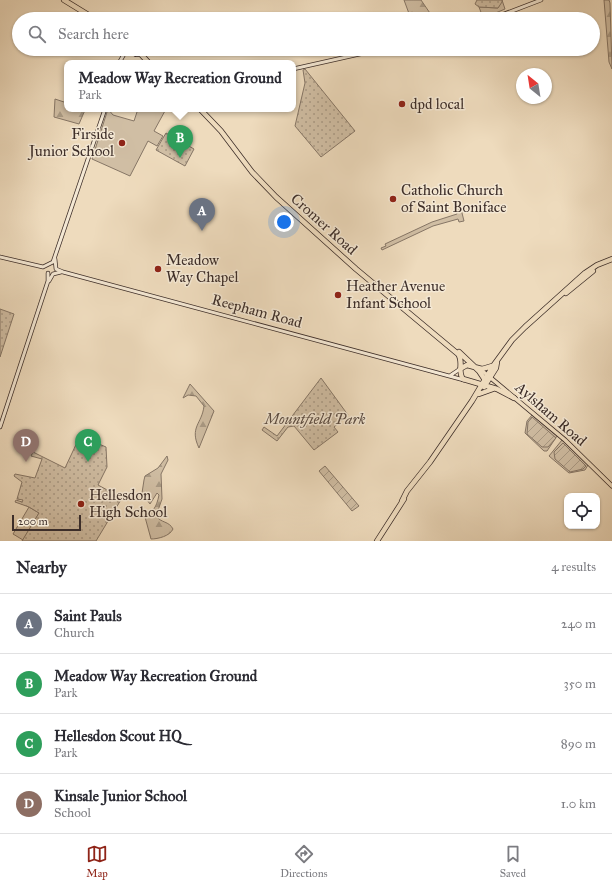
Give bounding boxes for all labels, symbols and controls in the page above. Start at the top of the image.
search box [12,12,600,56]
icon: search [26,23,48,45]
text: Search here [58,25,129,43]
popup [64,60,296,112]
north arrow [516,68,552,104]
text: Meadow Way Recreation Ground [78,69,282,87]
text: Park [78,87,102,103]
place label: dpd local [410,95,465,113]
marker: dpd local [397,99,407,109]
place label: Firside Junior School [27,125,115,161]
pin: B [167,125,193,158]
marker: Firside Junior School [117,138,127,148]
place label: Catholic Church of Saint Boniface [401,181,506,216]
street label: Cromer Road [287,190,361,259]
marker: Catholic Church of Saint Boniface [388,194,398,204]
pin: A [189,198,215,231]
your location [274,212,294,232]
place label: Meadow Way Chapel [166,251,240,286]
marker: Meadow Way Chapel [153,264,163,274]
place label: Heather Avenue Infant School [346,277,445,312]
street label: Reepham Road [210,290,305,332]
marker: Heather Avenue Infant School [333,290,343,300]
street label: Aylsham Road [511,378,591,450]
park label: Mountfield Park [263,410,366,428]
pin: D [13,429,39,462]
pin: C [75,429,101,462]
place label: Hellesdon High School [89,486,168,521]
map controls [564,493,600,529]
button: locate [564,493,600,529]
marker: Hellesdon High School [76,499,86,509]
scale bar [12,513,81,532]
text: 200 m [18,515,48,528]
text: Nearby [16,557,67,578]
text: 4 results [551,559,596,575]
text: Saint Pauls [54,607,122,625]
text: A [25,616,33,632]
text: 240 m [561,616,596,632]
text: Church [54,625,94,641]
text: Meadow Way Recreation Ground [54,667,257,685]
text: B [25,676,33,692]
text: 350 m [563,676,596,692]
text: Park [54,685,78,701]
text: Hellesdon Scout HQ [54,727,182,745]
text: C [25,736,33,752]
text: 890 m [561,736,596,752]
text: Park [54,745,78,761]
text: Kinsale Junior School [54,787,187,805]
text: D [24,796,34,812]
text: 1.0 km [561,796,596,812]
text: School [54,805,91,821]
tab: Map [86,843,108,880]
tab: Directions [280,843,328,880]
tab: Saved [500,843,526,880]

